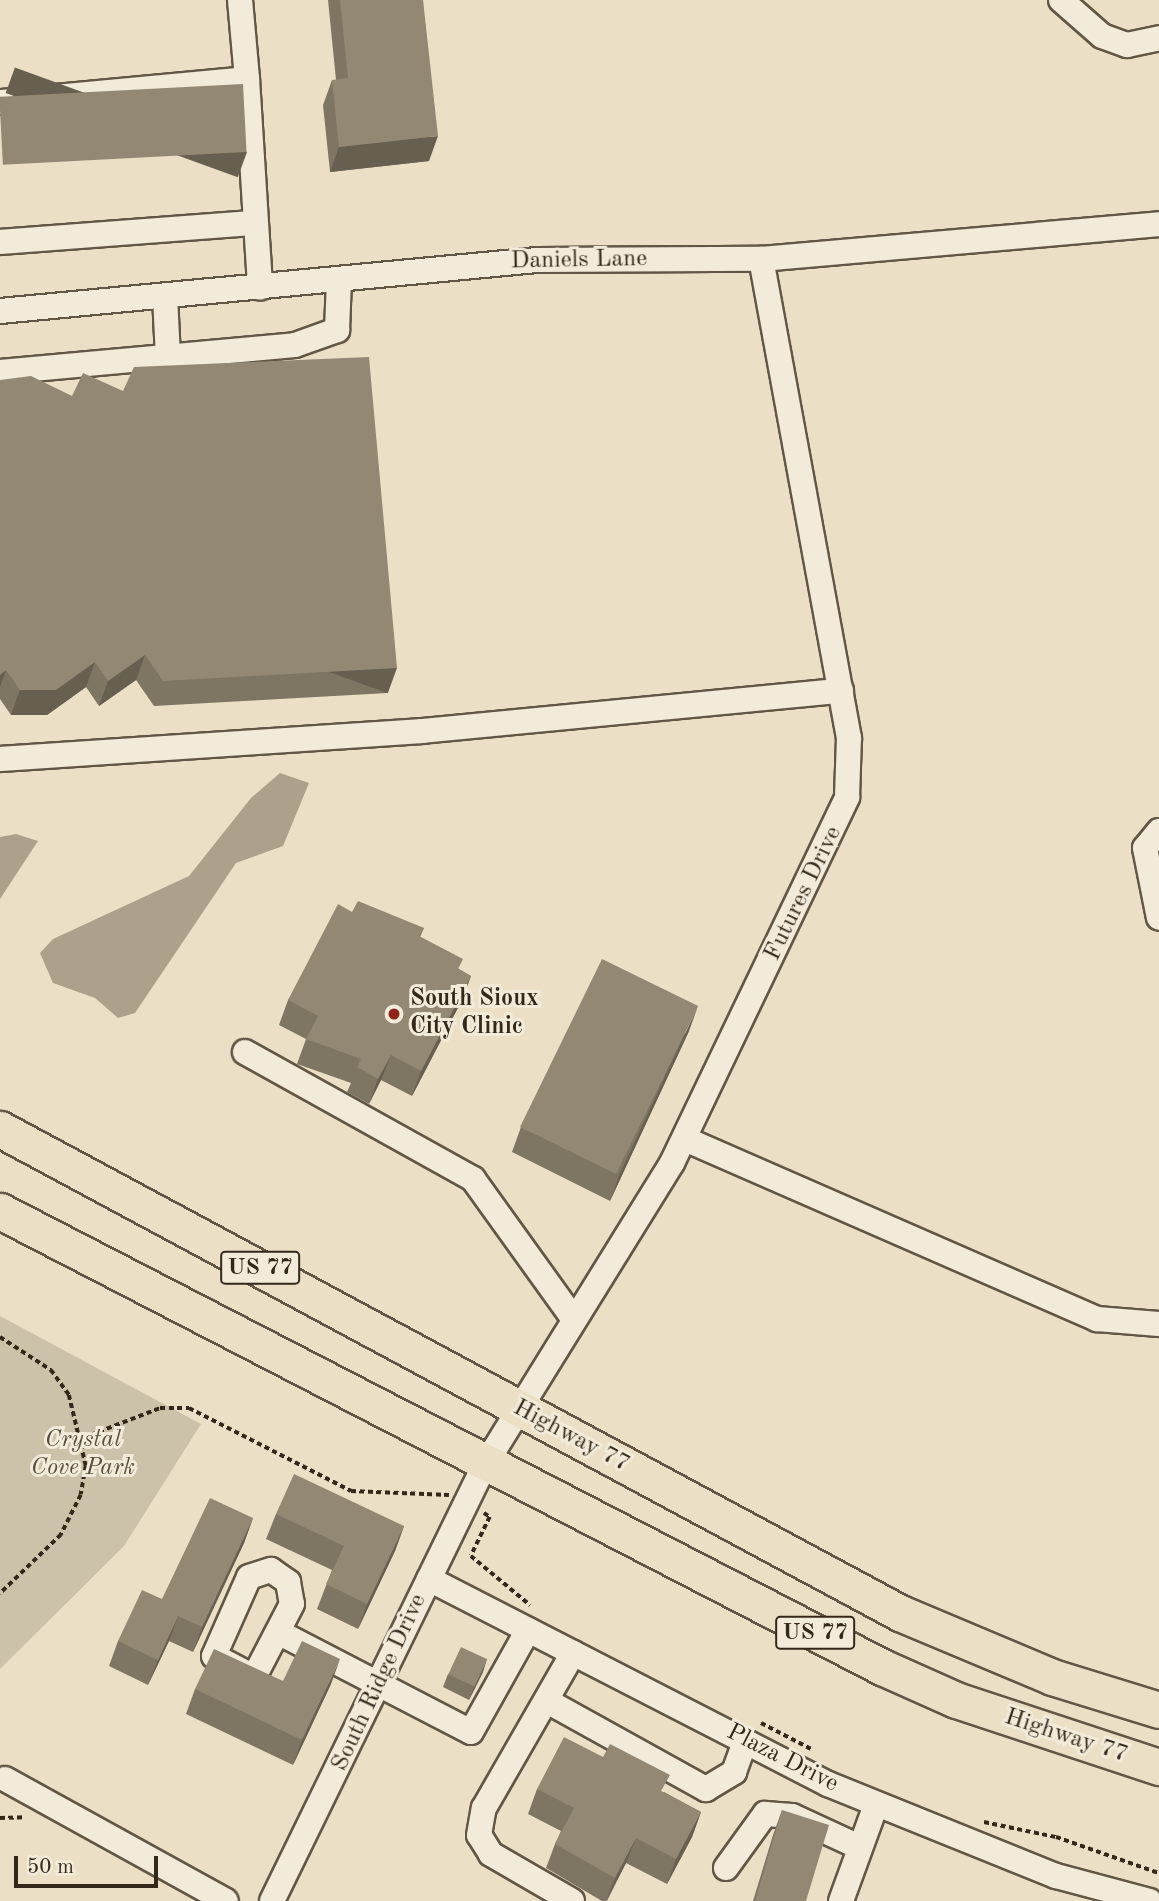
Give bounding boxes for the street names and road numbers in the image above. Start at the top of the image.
street label: Daniels Lane [510,245,648,277]
street label: Futures Drive [759,822,849,966]
road number: US 77 [220,1248,300,1288]
street label: Highway 77 [508,1394,634,1480]
street label: South Ridge Drive [326,1590,434,1776]
road number: US 77 [775,1614,855,1652]
street label: Highway 77 [1001,1704,1131,1770]
street label: Plaza Drive [721,1719,843,1799]

